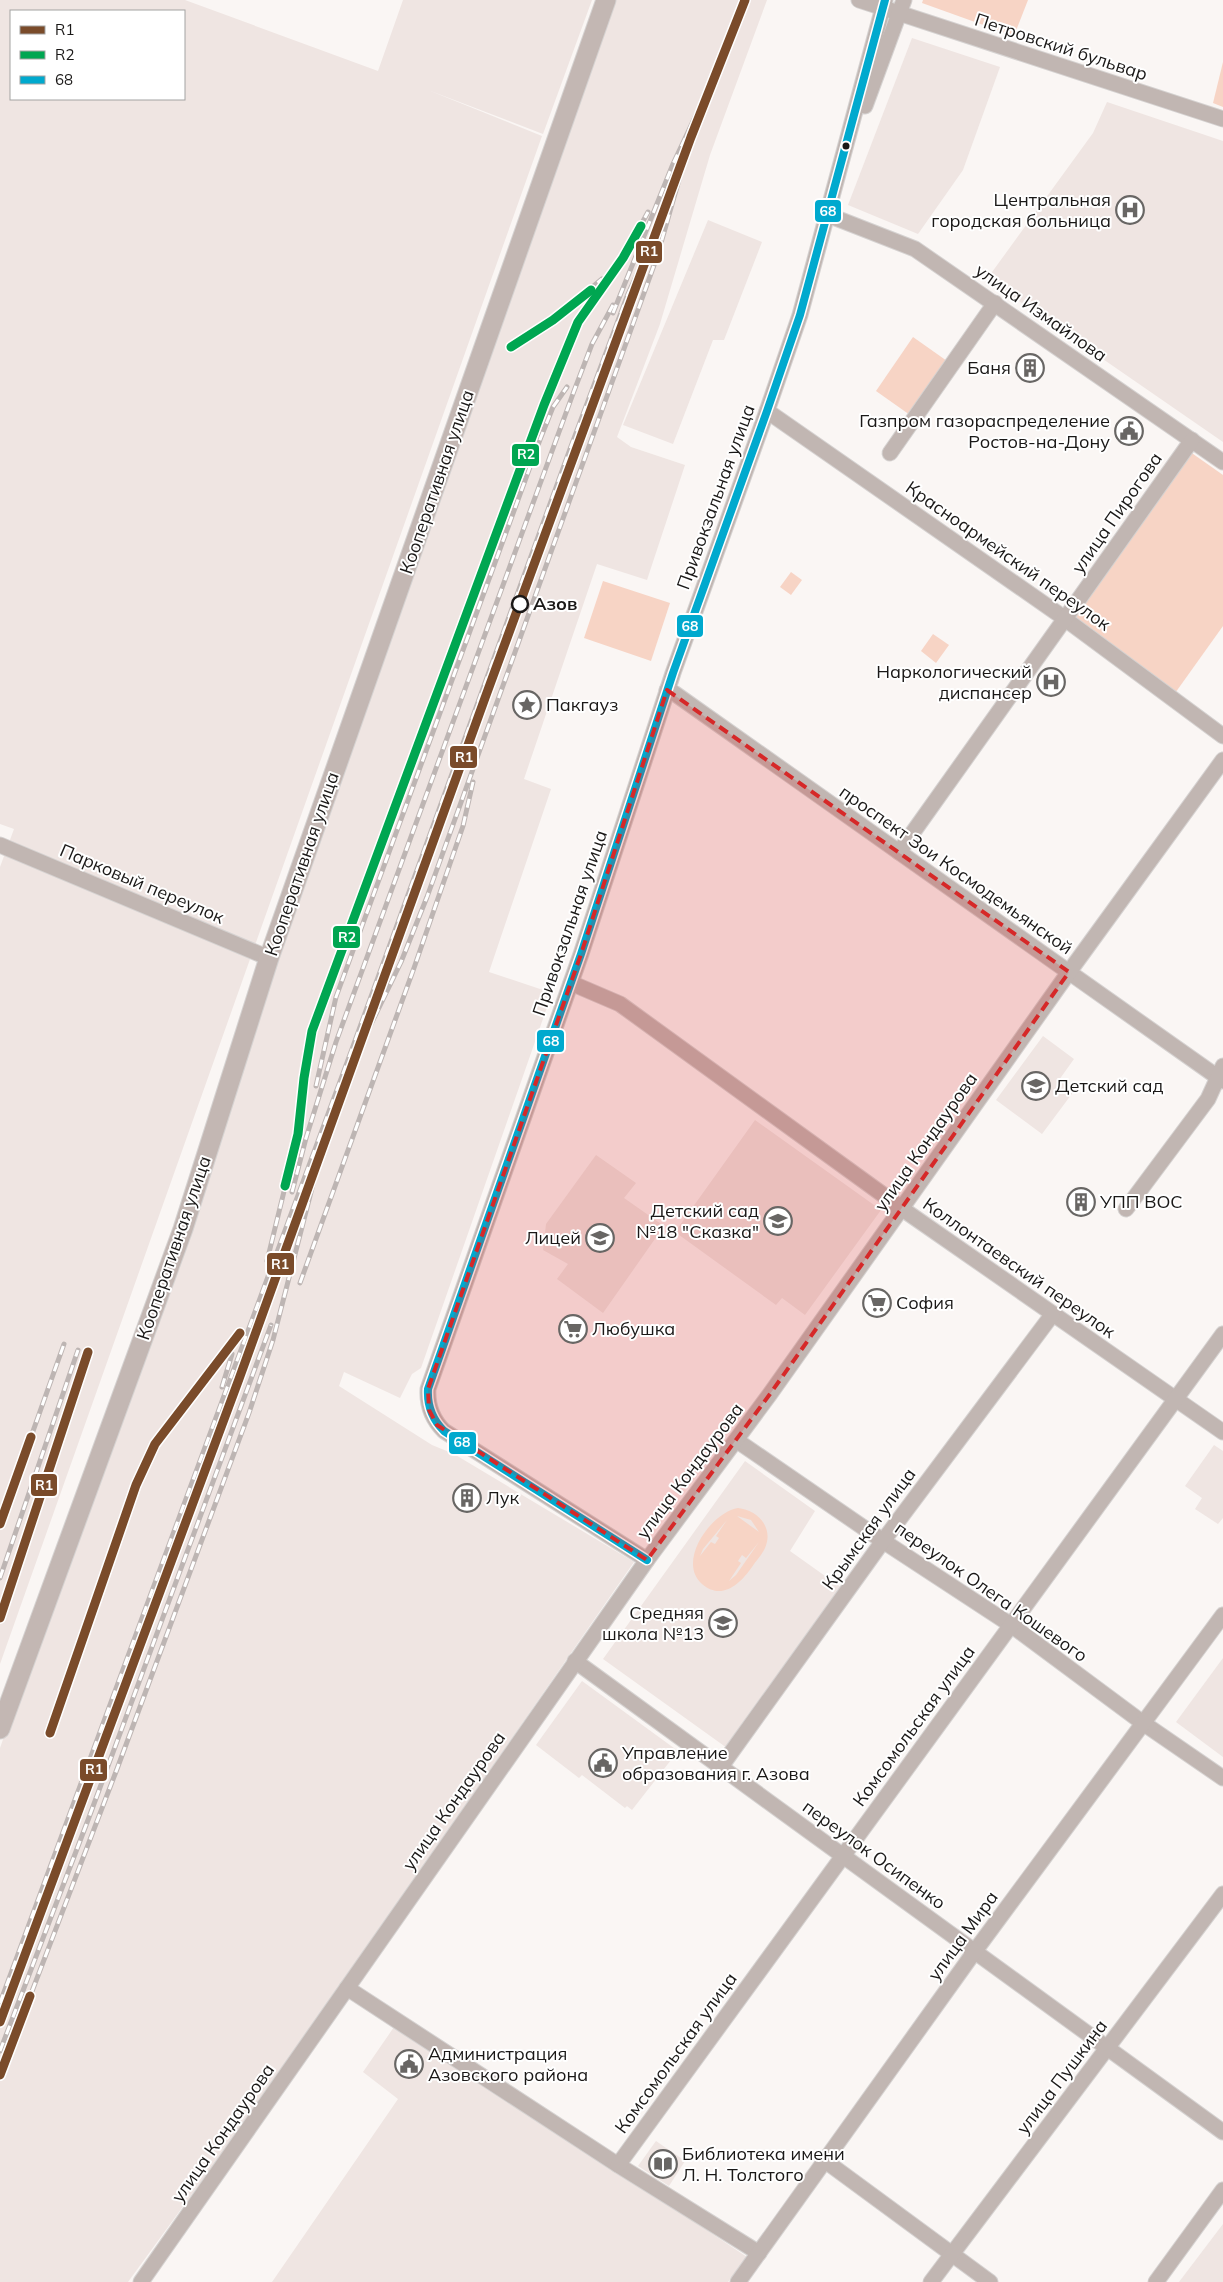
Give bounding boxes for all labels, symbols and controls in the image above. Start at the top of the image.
street label: Петровский бульвар [972,8,1150,85]
legend [10,10,185,100]
text: R1 [55,20,74,39]
text: R2 [55,45,74,64]
text: 68 [55,70,73,89]
unlabelled marker [841,141,851,151]
place label: Центральная городская больница [931,188,1111,232]
hospital icon: Центральная городская больница [1115,195,1145,225]
line badge: 68 [814,199,842,223]
text: 68 [820,202,836,220]
line badge: R1 [635,240,663,264]
text: R1 [640,242,658,260]
street label: улица Измайлова [971,259,1112,367]
building icon: Баня [1015,353,1045,383]
place label: Баня [967,356,1011,379]
street label: Кооперативная улица [394,387,479,577]
street label: Привокзальная улица [671,401,760,592]
place label: Газпром газораспределение Ростов-на-Дону [859,409,1110,453]
public building icon: Газпром газораспределение Ростов-на-Дону [1114,416,1144,446]
line badge: R2 [511,443,540,467]
text: R2 [517,445,535,463]
street label: улица Пирогова [1066,448,1167,578]
street label: Красноармейский переулок [901,476,1116,636]
place label: Азов [533,592,577,615]
marker: Азов [511,595,529,613]
line badge: 68 [676,614,704,638]
text: 68 [682,617,698,635]
place label: Наркологический диспансер [876,660,1032,704]
hospital icon: Наркологический диспансер [1036,667,1066,697]
place icon: Пакгауз [512,690,542,720]
place label: Пакгауз [546,693,618,716]
line badge: R1 [449,745,478,769]
text: R1 [455,748,473,766]
street label: Кооперативная улица [259,769,344,959]
street label: проспект Зои Космодемьянской [835,780,1077,959]
street label: Привокзальная улица [527,827,612,1019]
street label: Парковый переулок [57,839,228,929]
line badge: R2 [332,925,361,949]
text: R2 [338,928,356,946]
line badge: 68 [536,1029,565,1053]
text: 68 [543,1032,559,1050]
street label: улица Кондаурова [869,1068,982,1216]
school or university icon: Детский сад [1021,1071,1051,1101]
place label: Детский сад [1055,1074,1164,1097]
street label: Кооперативная улица [131,1153,216,1343]
building icon: УПП ВОС [1066,1187,1096,1217]
place label: УПП ВОС [1099,1190,1183,1213]
street label: Коллонтаевский переулок [919,1192,1120,1343]
place label: Детский сад №18 "Сказка" [636,1199,759,1243]
school or university icon: Детский сад №18 "Сказка" [763,1206,793,1236]
school or university icon: Лицей [585,1223,615,1253]
place label: Лицей [525,1226,581,1249]
line badge: R1 [266,1252,295,1276]
text: R1 [271,1255,289,1273]
supermarket icon: София [862,1288,892,1318]
place label: София [896,1291,954,1314]
supermarket icon: Любушка [558,1314,588,1344]
place label: Любушка [592,1317,675,1340]
street label: улица Кондаурова [631,1398,748,1543]
line badge: 68 [448,1431,477,1455]
text: 68 [454,1433,470,1451]
street label: Крымская улица [817,1463,921,1594]
line badge: R1 [30,1473,58,1497]
text: R1 [35,1476,53,1494]
building icon: Лук [452,1483,482,1513]
place label: Лук [486,1486,519,1509]
street label: переулок Олега Кошевого [891,1516,1092,1667]
place label: Средняя школа №13 [602,1601,704,1645]
school or university icon: Средняя школа №13 [708,1608,738,1638]
street label: Комсомольская улица [847,1641,980,1811]
street label: улица Кондаурова [397,1727,510,1875]
place label: Управление образования г. Азова [621,1741,810,1785]
public building icon: Управление образования г. Азова [588,1748,618,1778]
line badge: R1 [79,1758,108,1782]
text: R1 [85,1760,103,1778]
street label: переулок Осипенко [798,1795,950,1914]
street label: улица Мира [922,1886,1003,1985]
street label: Комсомольская улица [609,1968,742,2138]
street label: улица Пушкина [1011,2015,1112,2139]
place label: Администрация Азовского района [428,2042,588,2086]
public building icon: Администрация Азовского района [394,2049,424,2079]
street label: улица Кондаурова [166,2059,279,2207]
place label: Библиотека имени Л. Н. Толстого [682,2142,845,2186]
library icon: Библиотека имени Л. Н. Толстого [648,2149,678,2179]

